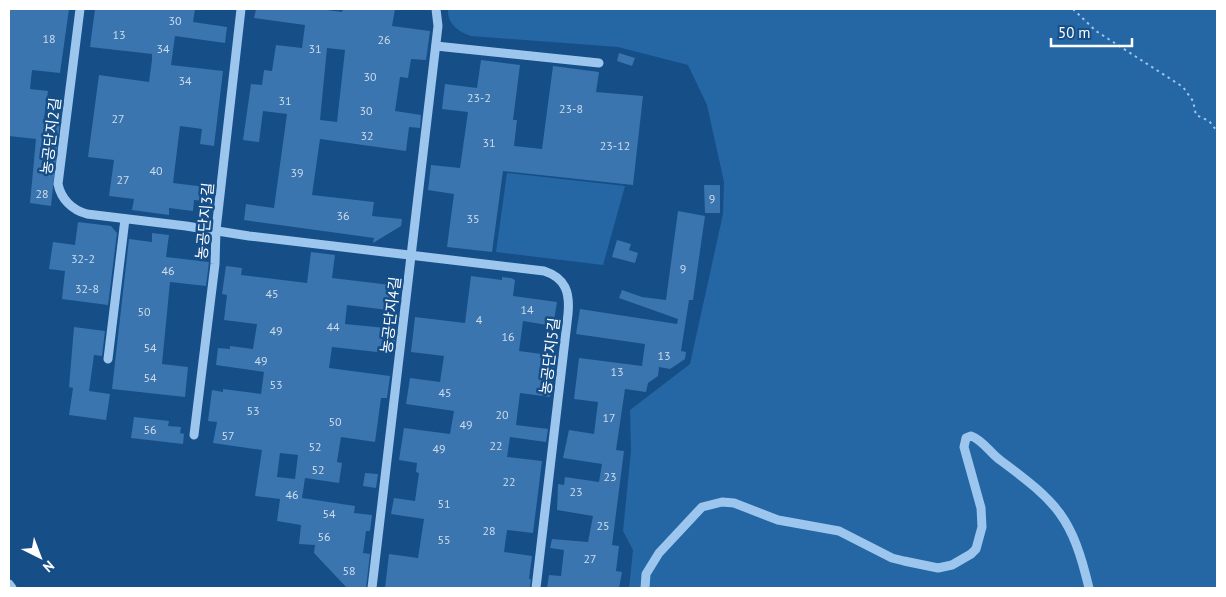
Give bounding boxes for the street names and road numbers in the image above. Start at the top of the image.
street label: 농공단지2길 [36,96,65,175]
street label: 농공단지3길 [192,182,217,260]
street label: 농공단지4길 [376,275,405,354]
street label: 농공단지5길 [535,316,564,395]

